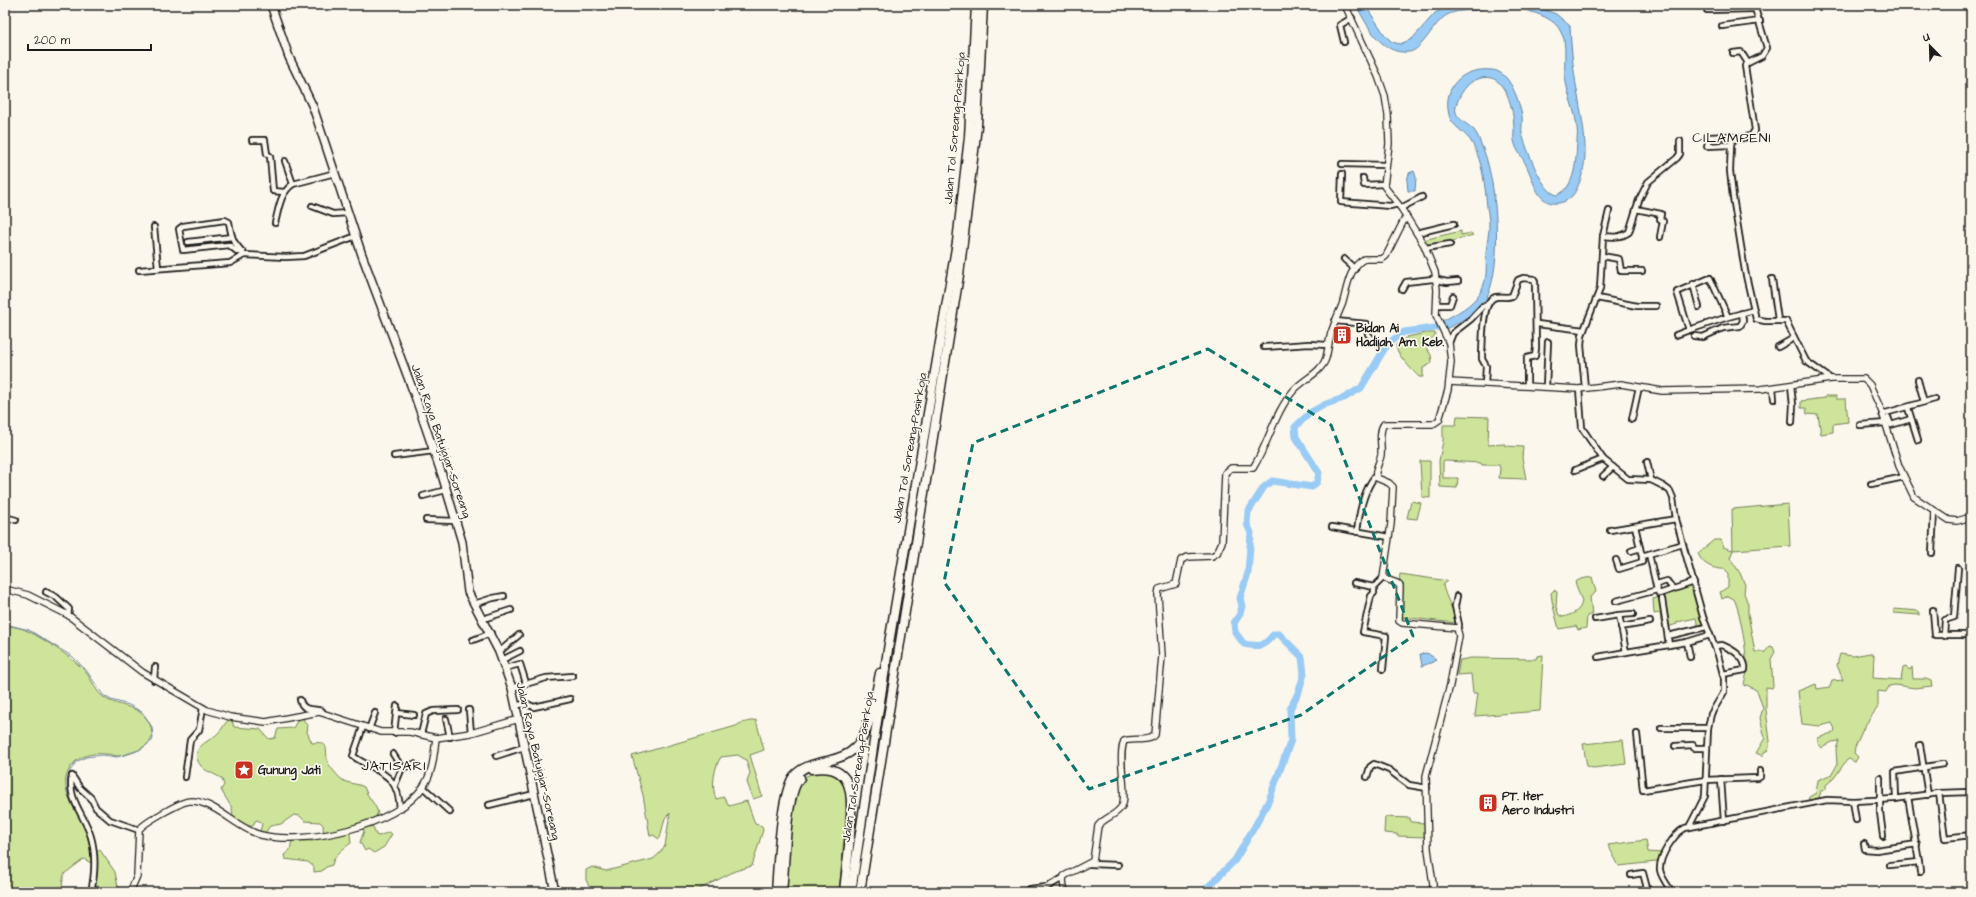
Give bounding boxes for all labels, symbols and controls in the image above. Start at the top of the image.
scale bar [28,26,151,52]
north arrow [1910,26,1950,66]
text: U [1920,29,1932,46]
text: 200 m [34,32,71,49]
street label: Jalan Tol Soreang–Pasirkoja [940,51,971,205]
district label: CILAMPENI [1692,128,1772,148]
place label: Bidan Ai Hadijah, Am. Keb. [1356,320,1444,352]
building icon: Bidan Ai Hadijah, Am. Keb. [1331,324,1353,346]
street label: Jalan Raya Batujajar-Soreang [406,362,475,521]
street label: Jalan Tol Soreang–Pasirkoja [888,372,933,525]
street label: Jalan Raya Batujajar-Soreang [511,680,564,842]
street label: Jalan Tol Soreang–Pasirkoja [838,690,879,844]
district label: JATISARI [361,756,427,776]
place icon: Gunung Jati [233,759,255,781]
place label: Gunung Jati [258,762,321,781]
place label: PT. Iter Aero Industri [1502,788,1574,819]
building icon: PT. Iter Aero Industri [1477,792,1499,814]

